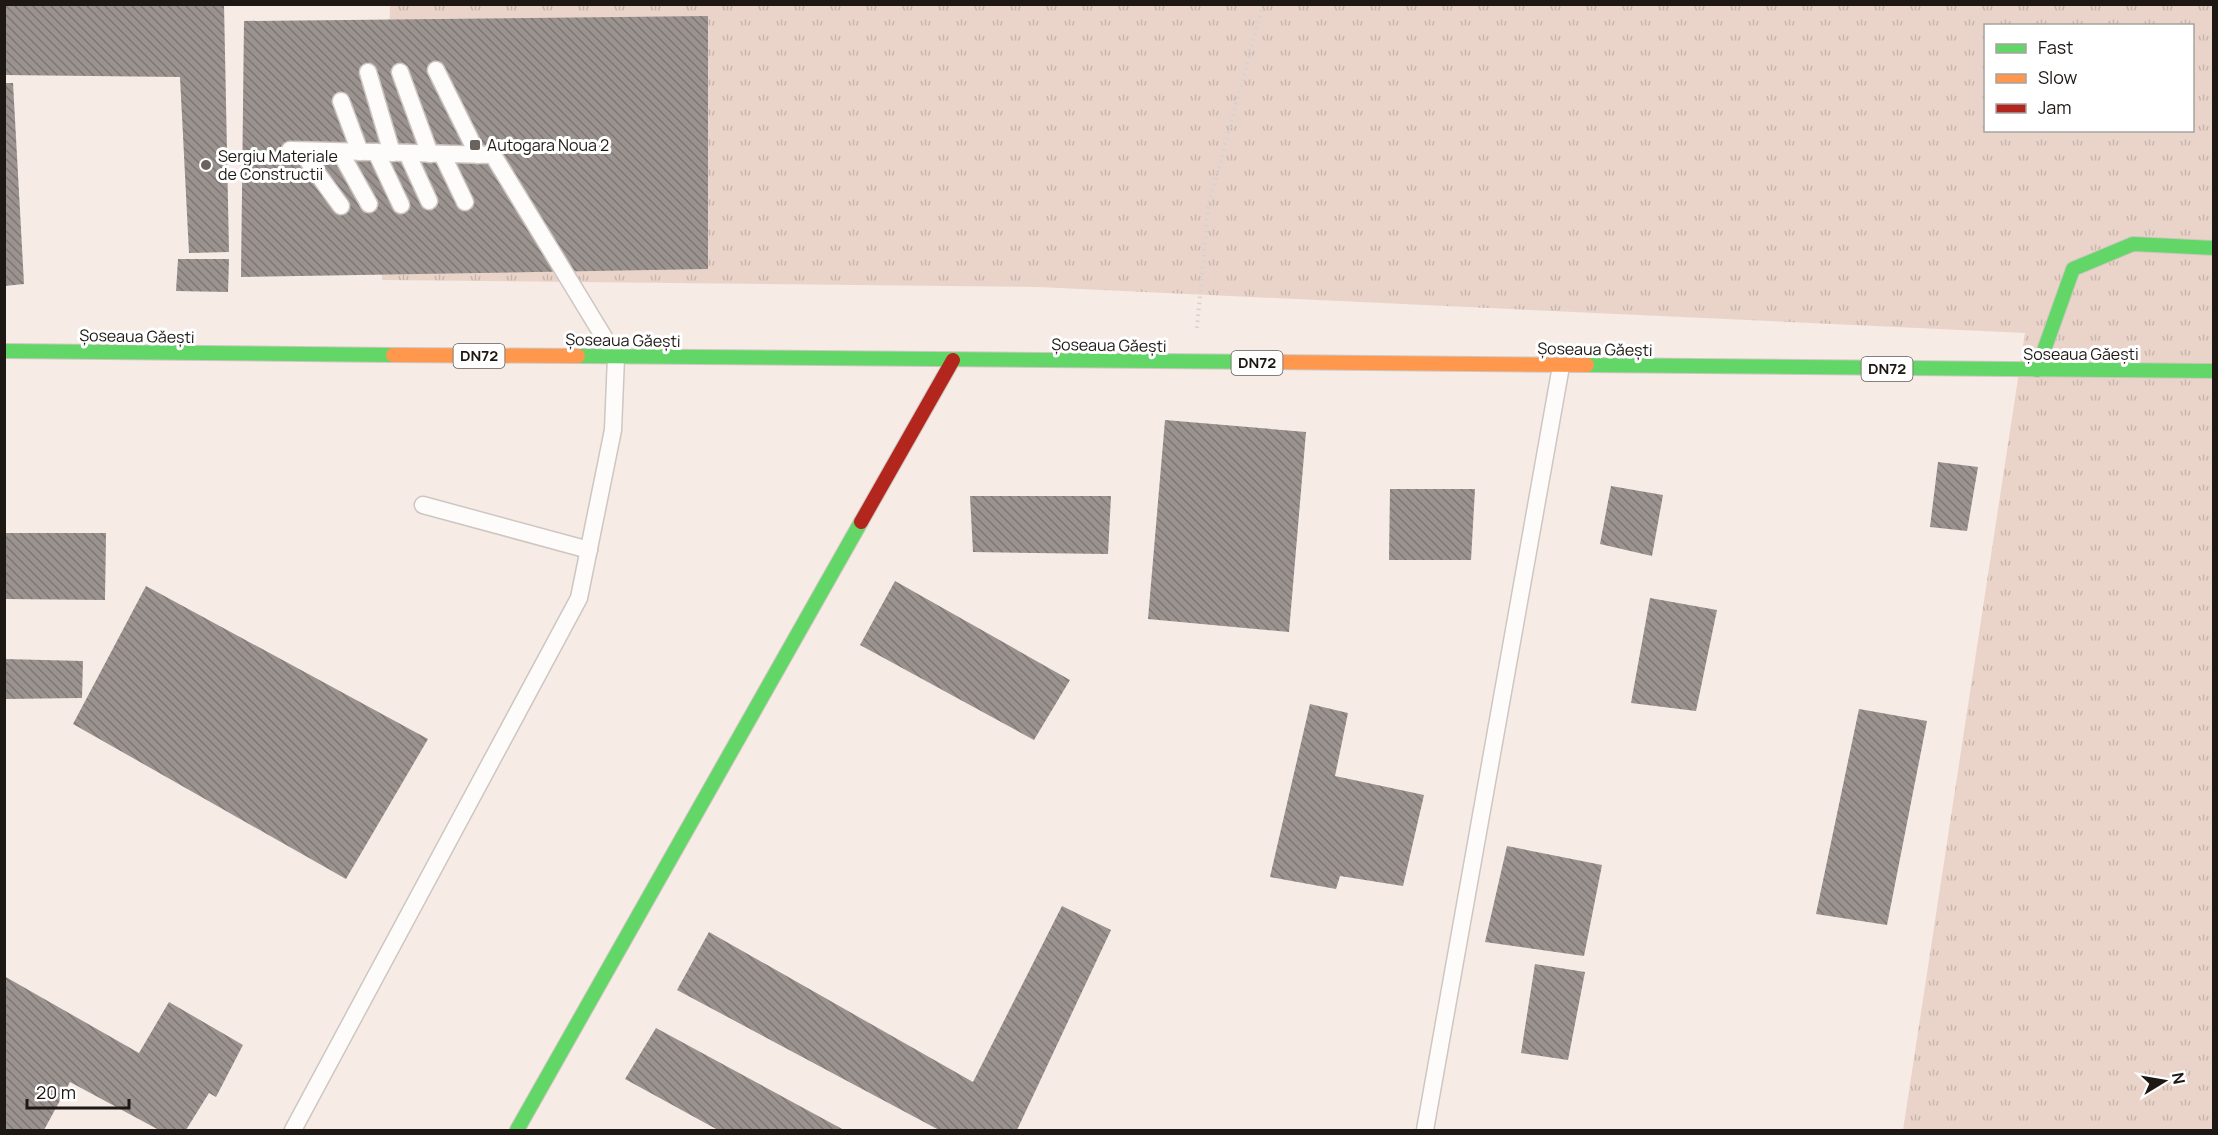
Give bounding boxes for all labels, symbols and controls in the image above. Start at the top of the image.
legend [1984,24,2194,132]
text: Fast [2038,35,2073,59]
text: Slow [2038,65,2078,89]
text: Jam [2038,95,2072,119]
place label: Autogara Noua 2 [487,134,609,156]
marker: Autogara Noua 2 [468,138,482,152]
place label: Sergiu Materiale de Constructii [218,145,338,185]
marker: Sergiu Materiale de Constructii [199,158,213,172]
street label: Șoseaua Găești [79,324,195,348]
street label: Șoseaua Găești [565,328,681,352]
street label: Șoseaua Găești [1051,333,1167,357]
street label: Șoseaua Găești [1537,337,1653,361]
street label: Șoseaua Găești [2023,343,2139,365]
road number: DN72 [454,344,504,368]
road number: DN72 [1232,351,1282,375]
road number: DN72 [1862,357,1912,381]
north arrow [2134,1051,2194,1111]
text: N [2167,1070,2191,1086]
scale bar [27,1072,129,1110]
text: 20 m [36,1080,76,1104]

